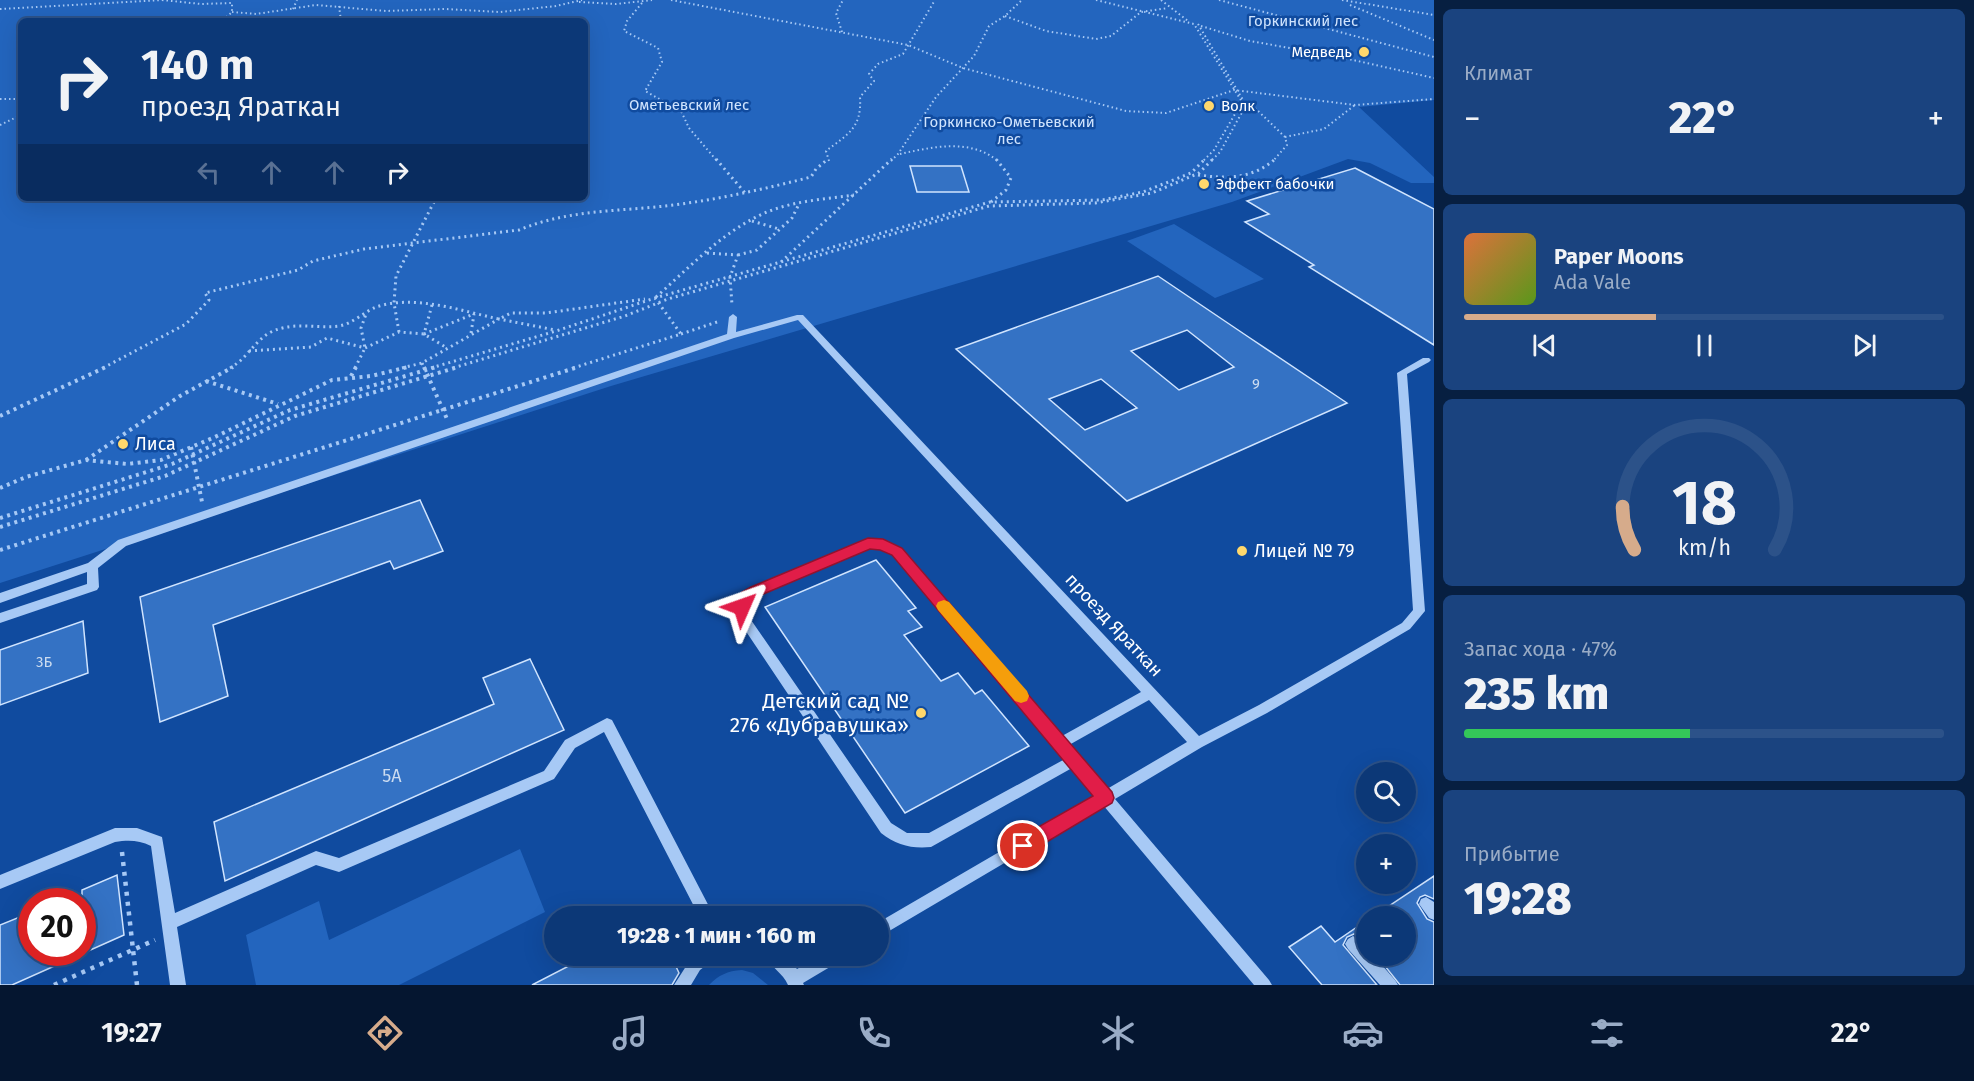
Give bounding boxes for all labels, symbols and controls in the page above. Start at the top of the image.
park label: Горкинский лес [1248,12,1358,30]
text: 140 m [141,40,254,90]
icon: right [42,42,120,120]
place label: Медведь [1291,43,1352,61]
marker: Медведь [1357,45,1371,59]
text: Климат [1464,61,1532,85]
text: проезд Яраткан [141,91,341,123]
text: 22° [1669,91,1739,145]
park label: Ометьевский лес [629,96,749,114]
place label: Волк [1221,97,1255,115]
marker: Волк [1202,99,1216,113]
text: − [1464,99,1481,139]
text: + [1928,99,1944,139]
park label: Горкинско-Ометьевский лес [923,113,1095,148]
icon: left [192,156,225,189]
icon: ahead [255,156,288,189]
icon: ahead [318,156,351,189]
icon: right [381,156,414,189]
place label: Эффект бабочки [1216,175,1334,193]
marker: Эффект бабочки [1197,177,1211,191]
text: Paper Moons [1554,243,1684,270]
text: Ada Vale [1554,270,1631,294]
icon: previous [1528,329,1561,362]
icon: pause [1688,329,1721,362]
icon: next [1848,329,1881,362]
house number: 9 [1252,375,1260,393]
place label: Лиса [135,433,176,455]
marker: Лиса [116,437,130,451]
text: 18 [1671,466,1737,541]
text: km/h [1677,535,1731,561]
place label: Лицей № 79 [1254,540,1354,562]
marker: Лицей № 79 [1235,544,1249,558]
street label: проезд Яраткан [1060,569,1168,681]
position arrow [710,575,774,639]
text: Запас хода · 47% [1464,637,1617,661]
house number: 3Б [36,653,52,671]
text: 235 km [1464,667,1609,721]
place label: Детский сад № 276 «Дубравушка» [730,688,909,738]
marker: Детский сад № 276 «Дубравушка» [914,706,928,720]
map controls [1356,762,1416,966]
button: search [1356,762,1416,822]
house number: 5А [382,765,402,787]
pin [997,820,1048,871]
icon: arrive [1006,829,1039,862]
button: + [1356,834,1416,894]
text: Прибытие [1464,842,1560,866]
text: 19:28 [1464,872,1572,926]
speed limit sign: 20 [18,888,96,966]
button: − [1356,906,1416,966]
text: 19:28 · 1 мин · 160 m [617,922,816,949]
icon: directions [364,1012,406,1054]
icon: music [609,1012,651,1054]
icon: phone [853,1012,895,1054]
icon: climate [1097,1012,1139,1054]
icon: car [1342,1012,1384,1054]
icon: filters [1586,1012,1628,1054]
text: 19:27 [101,1017,162,1049]
text: 22° [1831,1017,1873,1049]

